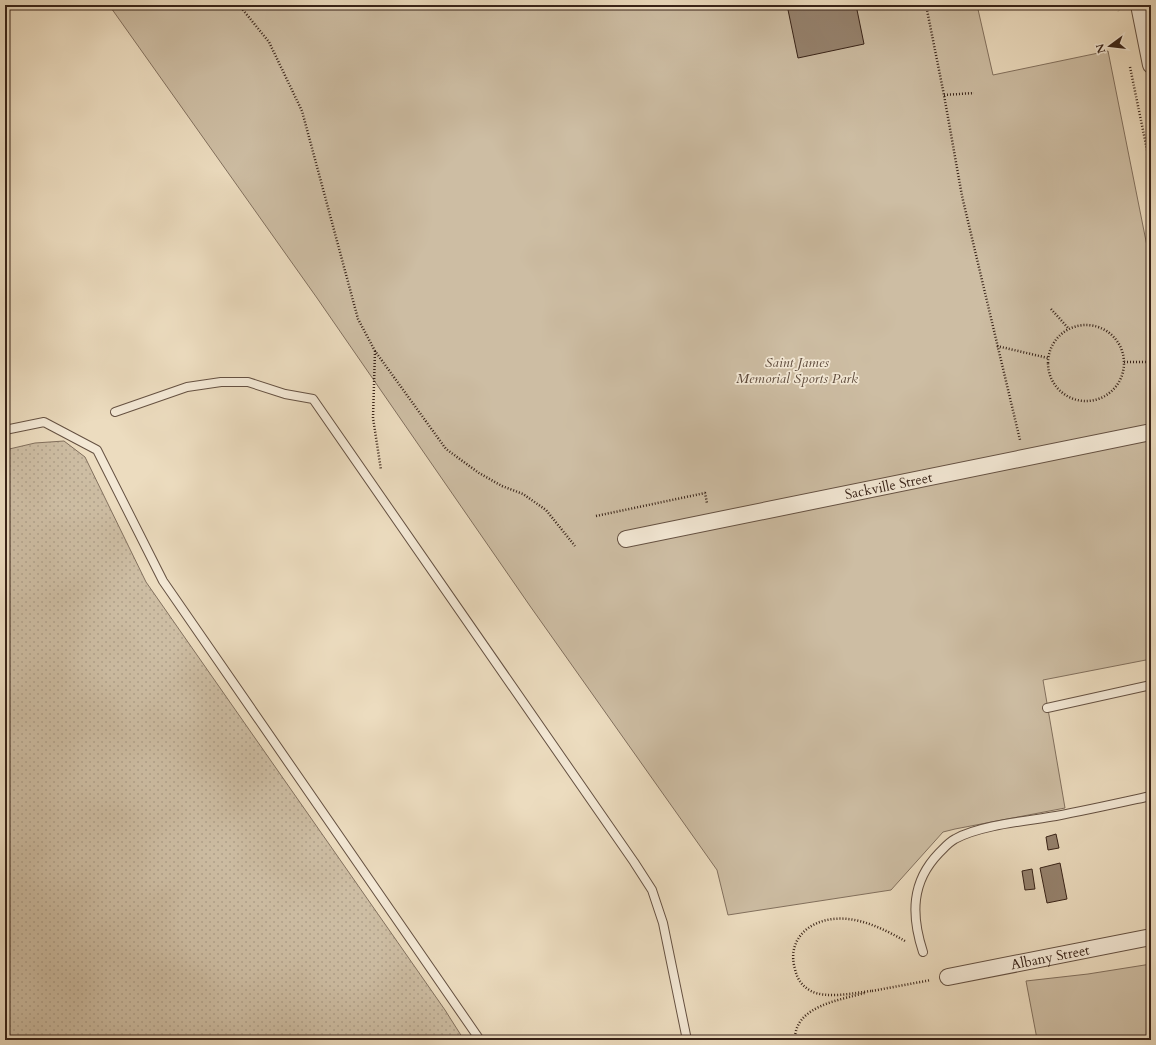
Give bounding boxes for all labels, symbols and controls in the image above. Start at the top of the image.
north arrow [1090,26,1130,66]
text: N [1092,41,1109,55]
park label: Saint James Memorial Sports Park [736,353,858,388]
street label: Sackville Street [843,468,935,504]
street label: Albany Street [1009,940,1092,974]

